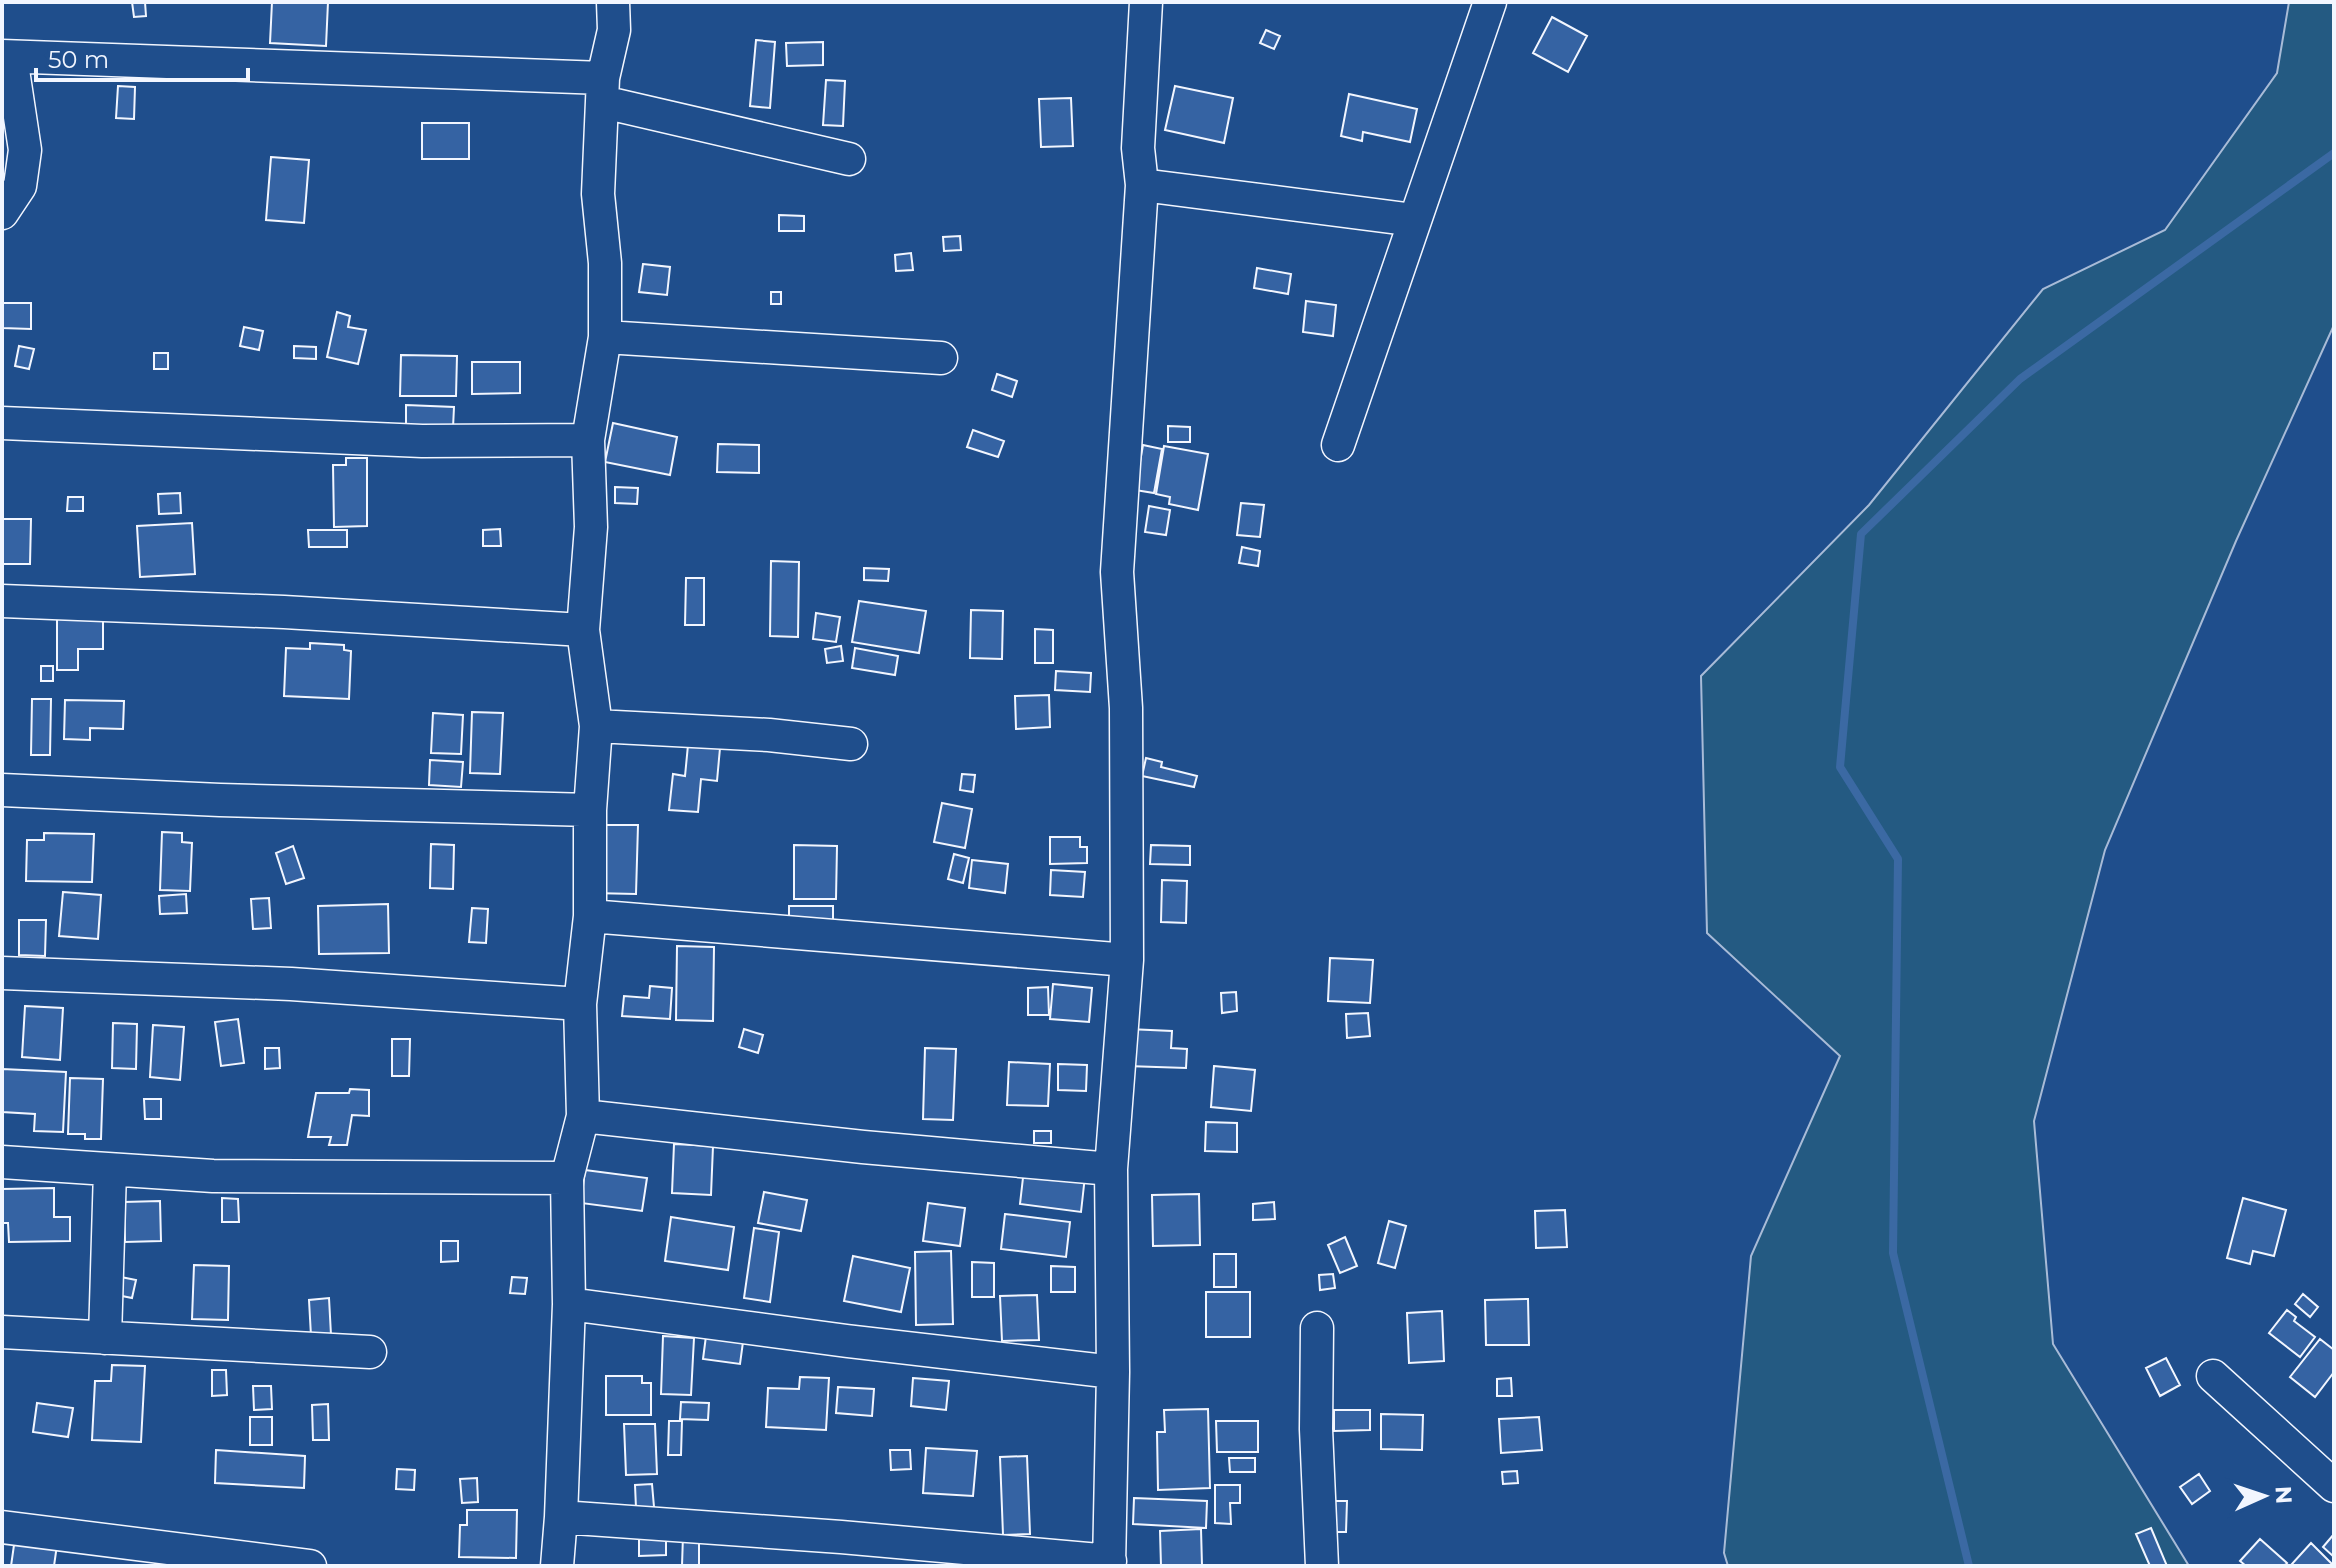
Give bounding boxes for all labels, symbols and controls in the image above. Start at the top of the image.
scale bar [36,32,248,82]
text: 50 m [48,45,109,74]
north arrow [2224,1456,2304,1536]
text: N [2270,1485,2297,1505]

